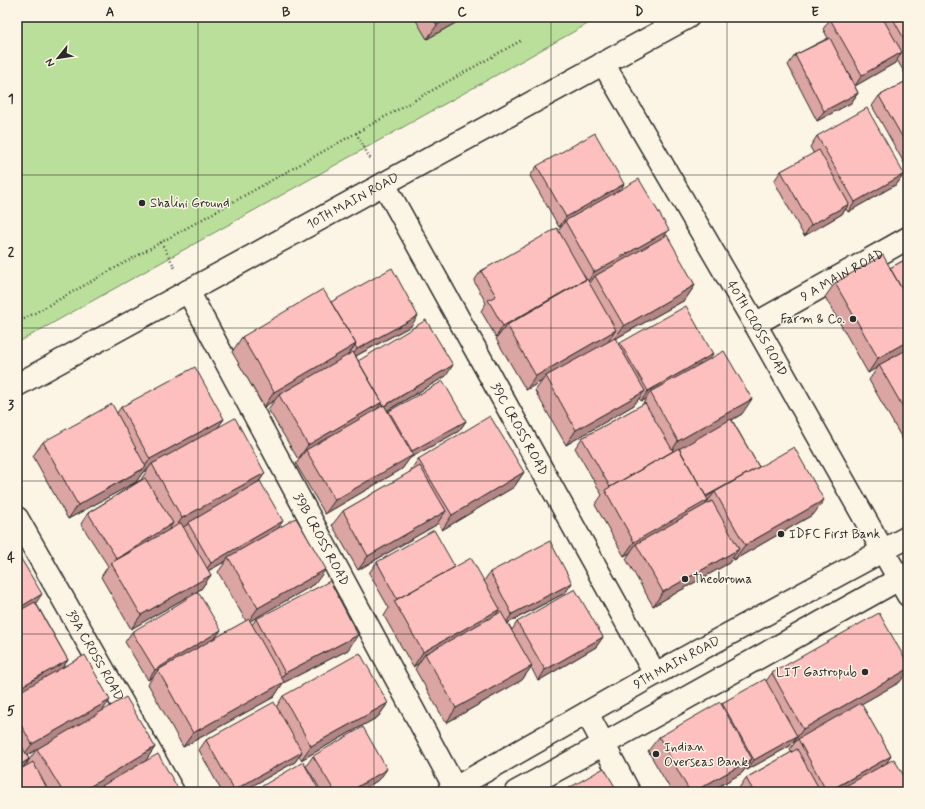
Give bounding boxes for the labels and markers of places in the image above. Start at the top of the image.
place label: Shalini Ground [150,195,229,212]
marker: Shalini Ground [137,198,147,208]
place label: Farm & Co. [780,311,845,328]
marker: Farm & Co. [848,314,858,324]
place label: IDFC First Bank [789,526,881,543]
marker: IDFC First Bank [776,529,786,539]
place label: Theobroma [693,571,752,588]
marker: Theobroma [680,574,690,584]
place label: LIT Gastropub [776,664,857,681]
marker: LIT Gastropub [860,667,870,677]
place label: Indian Overseas Bank [664,739,749,771]
marker: Indian Overseas Bank [651,749,661,759]

